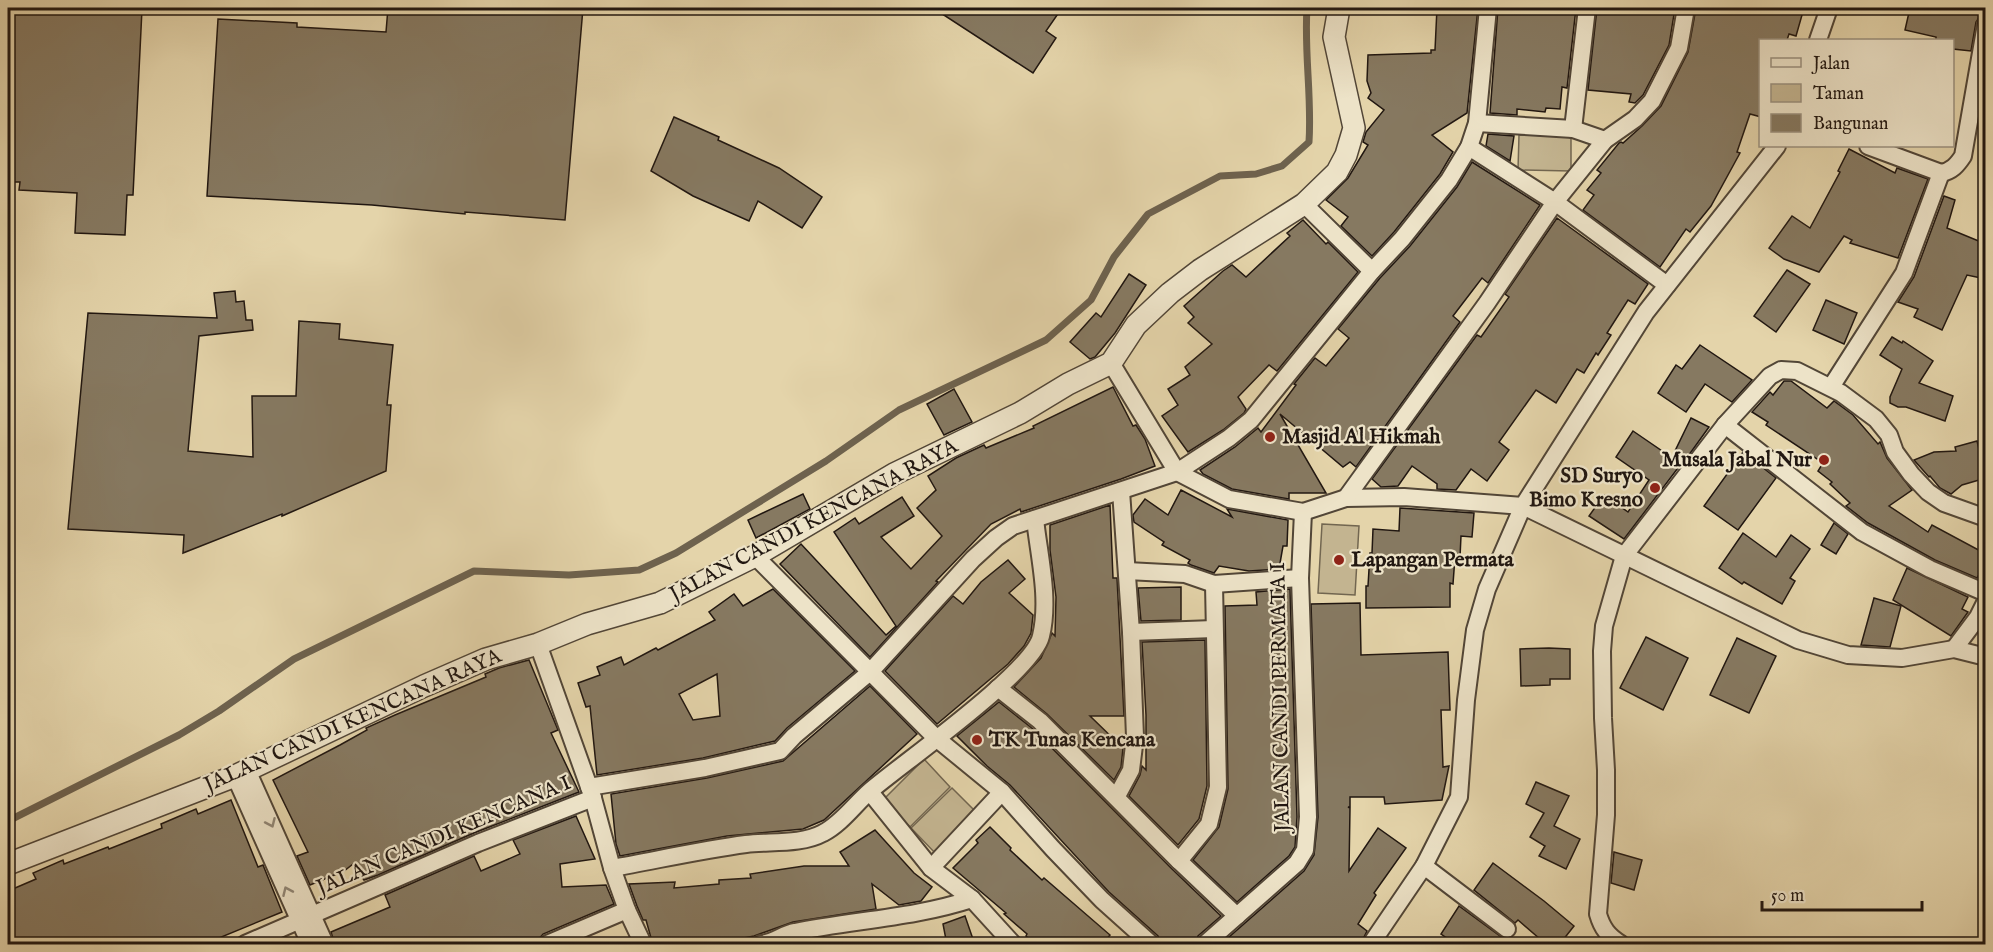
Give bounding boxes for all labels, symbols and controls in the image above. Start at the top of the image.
legend [1759,39,1954,147]
text: Jalan [1811,53,1850,76]
text: Taman [1813,83,1864,106]
text: Bangunan [1813,113,1889,136]
place label: Masjid Al Hikmah [1282,424,1441,451]
marker: Masjid Al Hikmah [1263,430,1277,444]
street label: JALAN CANDI KENCANA RAYA [663,433,964,610]
place label: Musala Jabal Nur [1662,447,1812,474]
marker: Musala Jabal Nur [1817,453,1831,467]
place label: SD Suryo Bimo Kresno [1529,463,1644,514]
marker: SD Suryo Bimo Kresno [1648,481,1662,495]
place label: Lapangan Permata [1351,547,1515,574]
marker: Lapangan Permata [1332,553,1346,567]
street label: JALAN CANDI PERMATA I [1265,562,1297,834]
street label: JALAN CANDI KENCANA RAYA [198,643,507,800]
place label: TK Tunas Kencana [988,727,1156,754]
marker: TK Tunas Kencana [970,733,984,747]
street label: JALAN CANDI KENCANA I [311,770,575,903]
one-way arrow [264,816,276,827]
scale bar [1762,874,1922,912]
text: 50 m [1771,885,1804,908]
one-way arrow [282,886,294,897]

